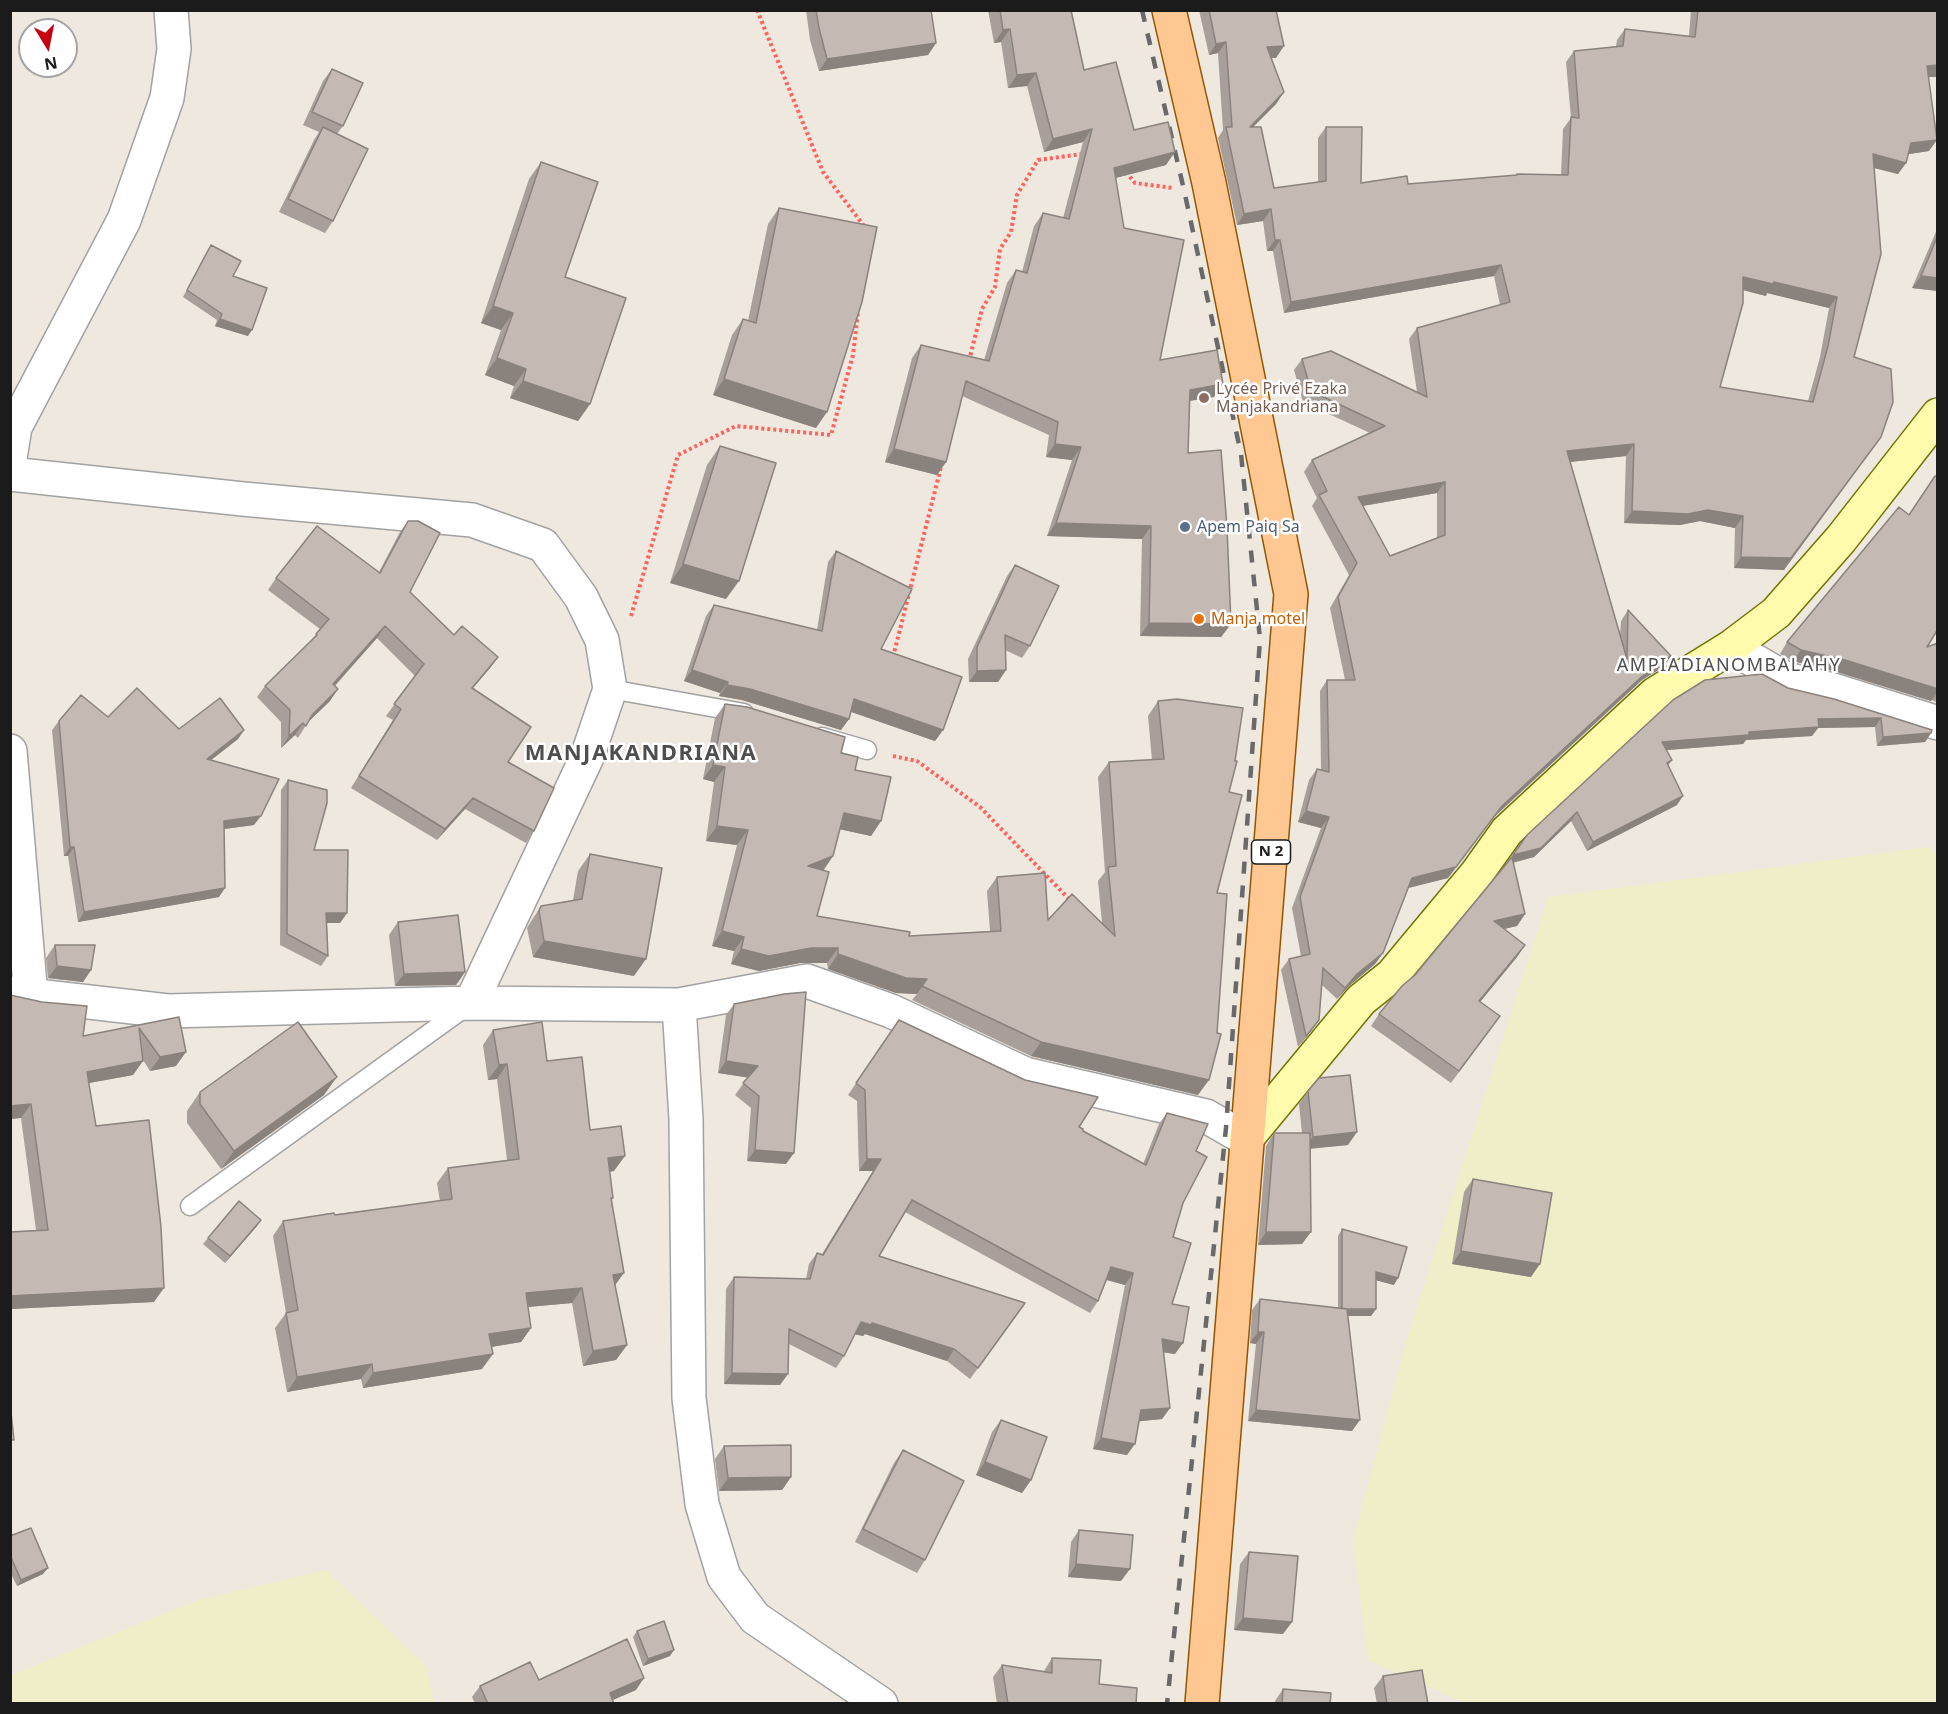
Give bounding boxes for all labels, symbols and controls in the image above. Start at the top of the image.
north arrow [18,18,78,78]
text: N [42,52,59,76]
place label: Lycée Privé Ezaka Manjakandriana [1216,379,1347,417]
marker: Lycée Privé Ezaka Manjakandriana [1197,391,1211,405]
place label: Apem Paiq Sa [1197,517,1300,537]
marker: Apem Paiq Sa [1178,520,1192,534]
place label: Manja motel [1211,609,1305,629]
marker: Manja motel [1192,612,1206,626]
district label: AMPIADIANOMBALAHY [1617,655,1841,677]
district label: MANJAKANDRIANA [525,741,757,767]
road number: N 2 [1252,840,1290,864]

